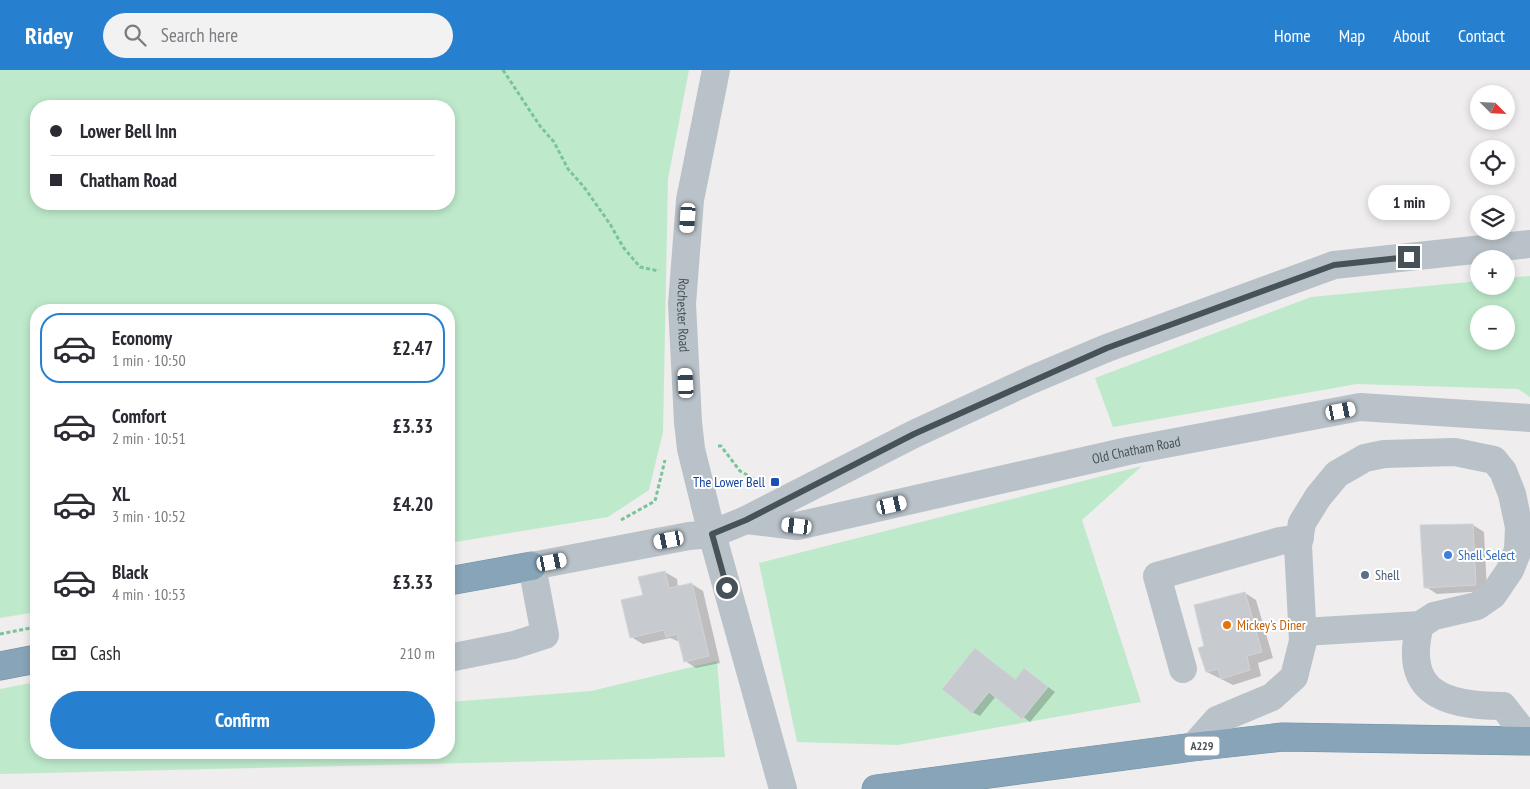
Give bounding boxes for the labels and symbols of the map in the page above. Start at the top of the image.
north arrow [1470,85,1515,130]
callout: 1 min [1368,184,1450,220]
car [679,203,696,233]
route end [1398,246,1420,268]
street label: Rochester Road [673,277,693,353]
car [677,368,694,398]
car [1324,401,1357,421]
street label: Old Chatham Road [1090,432,1182,468]
place label: The Lower Bell [693,473,766,491]
marker: The Lower Bell [769,476,781,488]
car [875,494,908,516]
car [781,517,812,535]
car [652,530,685,550]
place label: Shell Select [1458,546,1515,564]
marker: Shell Select [1442,549,1454,561]
car [535,552,568,572]
place label: Shell [1375,566,1400,584]
marker: Shell [1359,569,1371,581]
route start [716,577,738,599]
place label: Mickey's Diner [1237,616,1306,634]
marker: Mickey's Diner [1221,619,1233,631]
road number: A229 [1184,736,1220,756]

